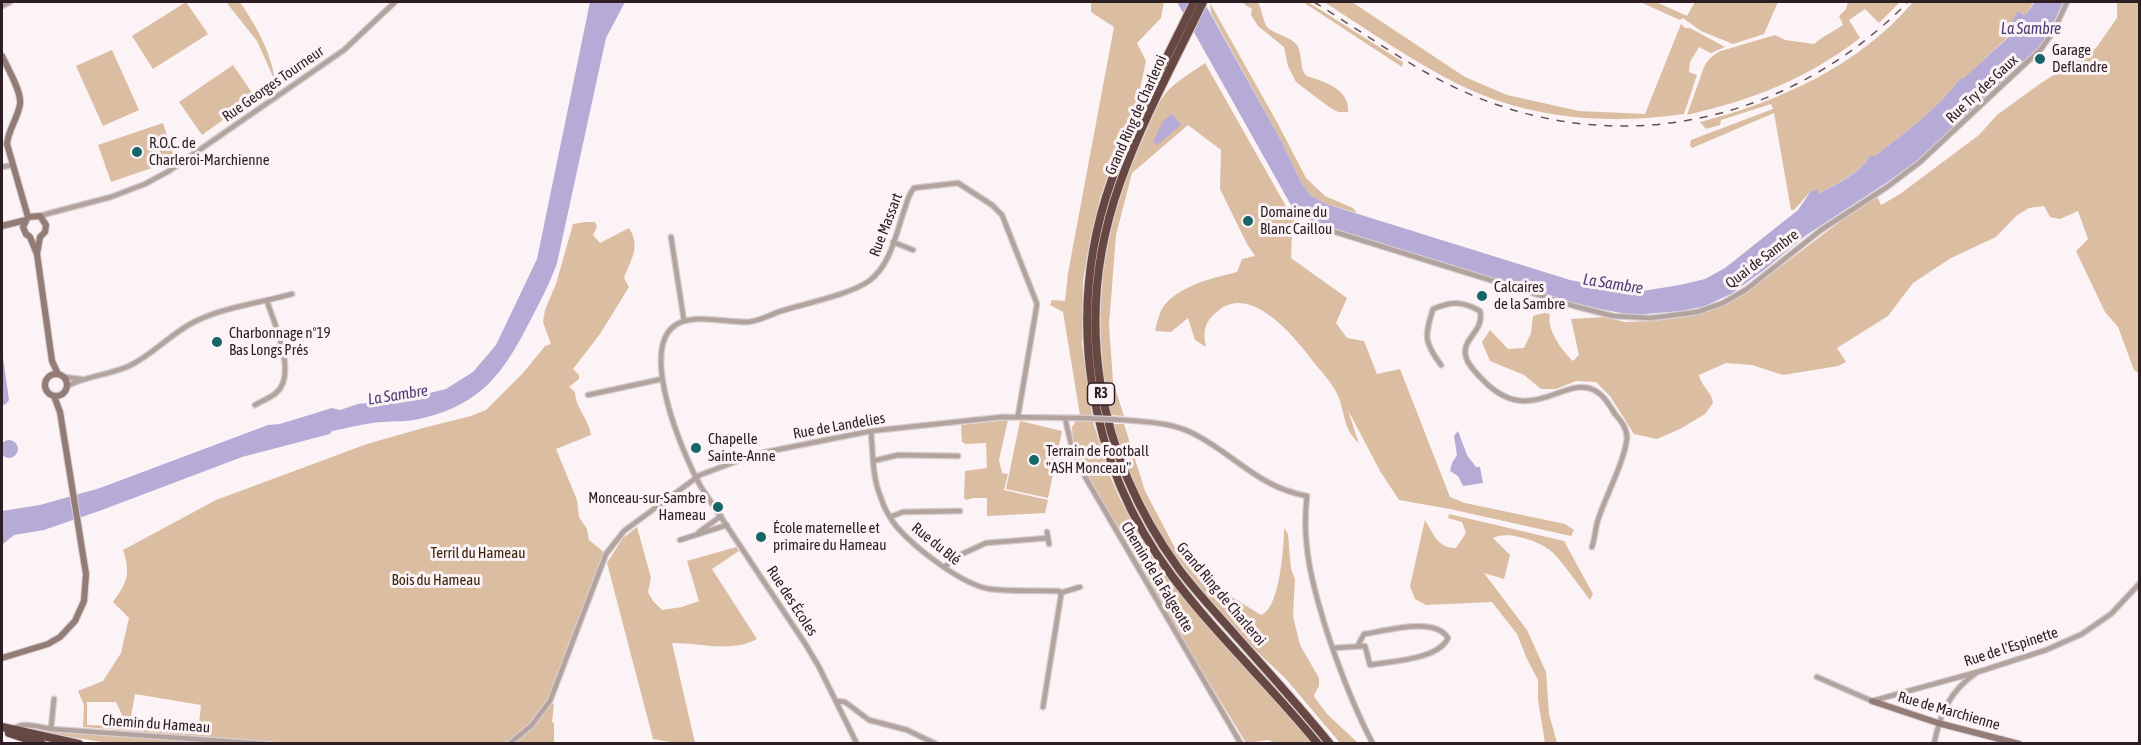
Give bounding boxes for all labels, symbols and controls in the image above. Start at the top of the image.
water label: La Sambre [2001,19,2061,39]
place label: Garage Deflandre [2052,41,2108,76]
street label: Rue Georges Tourneur [219,42,327,126]
street label: Rue Try des Gaux [1942,51,2022,127]
street label: Grand Ring de Charleroi [1102,52,1170,178]
marker: Garage Deflandre [2033,52,2047,66]
place label: R.O.C. de Charleroi-Marchienne [149,134,270,169]
marker: R.O.C. de Charleroi-Marchienne [130,145,144,159]
street label: Rue Massart [866,191,906,259]
place label: Domaine du Blanc Caillou [1260,203,1332,238]
marker: Domaine du Blanc Caillou [1241,214,1255,228]
street label: Quai de Sambre [1722,226,1802,292]
water label: La Sambre [1582,270,1644,298]
place label: Calcaires de la Sambre [1494,278,1565,313]
marker: Calcaires de la Sambre [1475,289,1489,303]
place label: Charbonnage n°19 Bas Longs Prés [229,324,331,359]
marker: Charbonnage n°19 Bas Longs Prés [210,335,224,349]
water label: La Sambre [367,381,429,409]
road number: R3 [1088,383,1114,405]
street label: Rue de Landelies [792,409,886,443]
place label: Chapelle Sainte-Anne [708,430,775,465]
marker: Chapelle Sainte-Anne [689,441,703,455]
place label: Terrain de Football "ASH Monceau" [1046,442,1149,477]
marker: Terrain de Football "ASH Monceau" [1027,453,1041,467]
place label: Monceau-sur-Sambre Hameau [588,489,706,524]
marker: Monceau-sur-Sambre Hameau [711,500,725,514]
place label: École maternelle et primaire du Hameau [773,519,886,554]
street label: Rue du Blé [908,519,964,569]
street label: Chemin de la Falgeotte [1117,519,1197,635]
marker: École maternelle et primaire du Hameau [754,530,768,544]
street label: Grand Ring de Charleroi [1173,539,1269,649]
park label: Terril du Hameau [431,544,525,562]
street label: Rue des Écoles [763,563,821,639]
park label: Bois du Hameau [392,571,480,589]
street label: Rue de l'Espinette [1962,623,2060,671]
street label: Rue de Marchienne [1896,688,2002,734]
street label: Chemin du Hameau [101,711,211,737]

